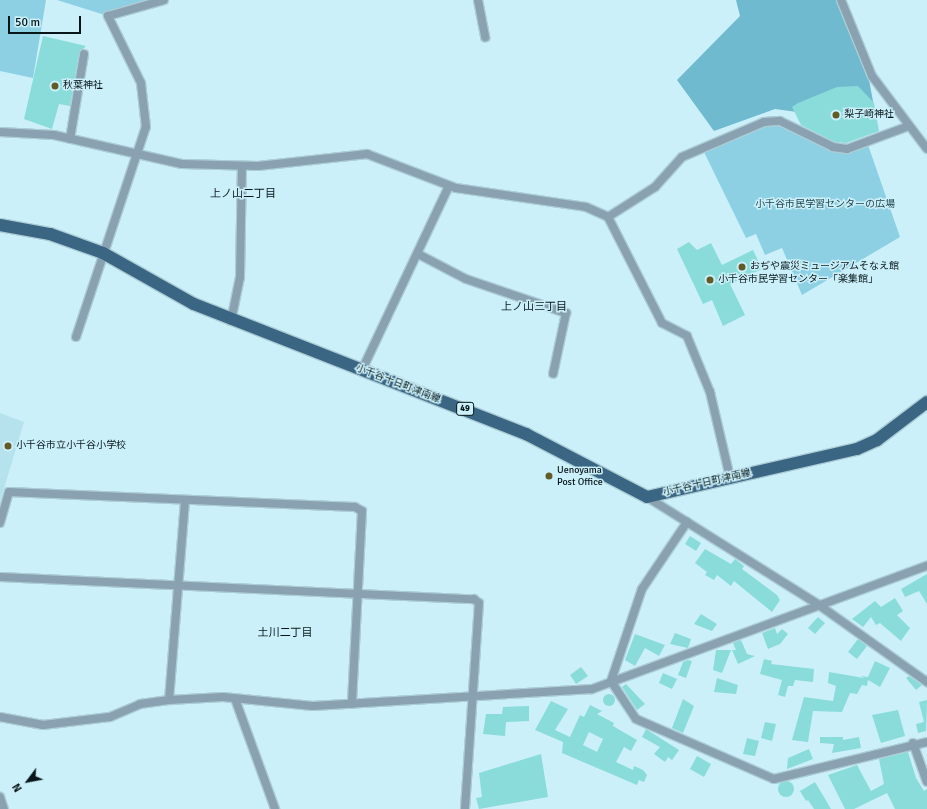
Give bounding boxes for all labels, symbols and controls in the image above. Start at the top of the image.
scale bar [10,8,83,34]
text: 50 m [15,15,40,30]
place label: 秋葉神社 [63,80,103,92]
marker: 秋葉神社 [50,81,60,91]
place label: 梨子崎神社 [844,109,894,121]
marker: 梨子崎神社 [831,110,841,120]
district label: 上ノ山二丁目 [210,187,276,201]
park label: 小千谷市民学習センターの広場 [755,199,895,211]
place label: おぢや震災ミュージアムそなえ館 [750,261,900,273]
marker: おぢや震災ミュージアムそなえ館 [737,262,747,272]
place label: 小千谷市民学習センター「楽集館」 [718,274,878,286]
marker: 小千谷市民学習センター「楽集館」 [705,275,715,285]
district label: 上ノ山三丁目 [501,300,567,314]
street label: 小千谷十日町津南線 [354,362,442,406]
road number: 49 [456,402,474,416]
place label: 小千谷市立小千谷小学校 [16,440,126,452]
marker: 小千谷市立小千谷小学校 [3,441,13,451]
place label: Uenoyama Post Office [557,464,603,488]
street label: 小千谷十日町津南線 [662,467,752,499]
marker: Uenoyama Post Office [544,471,554,481]
district label: 土川二丁目 [258,626,312,640]
north arrow [8,761,48,801]
text: N [10,781,25,794]

